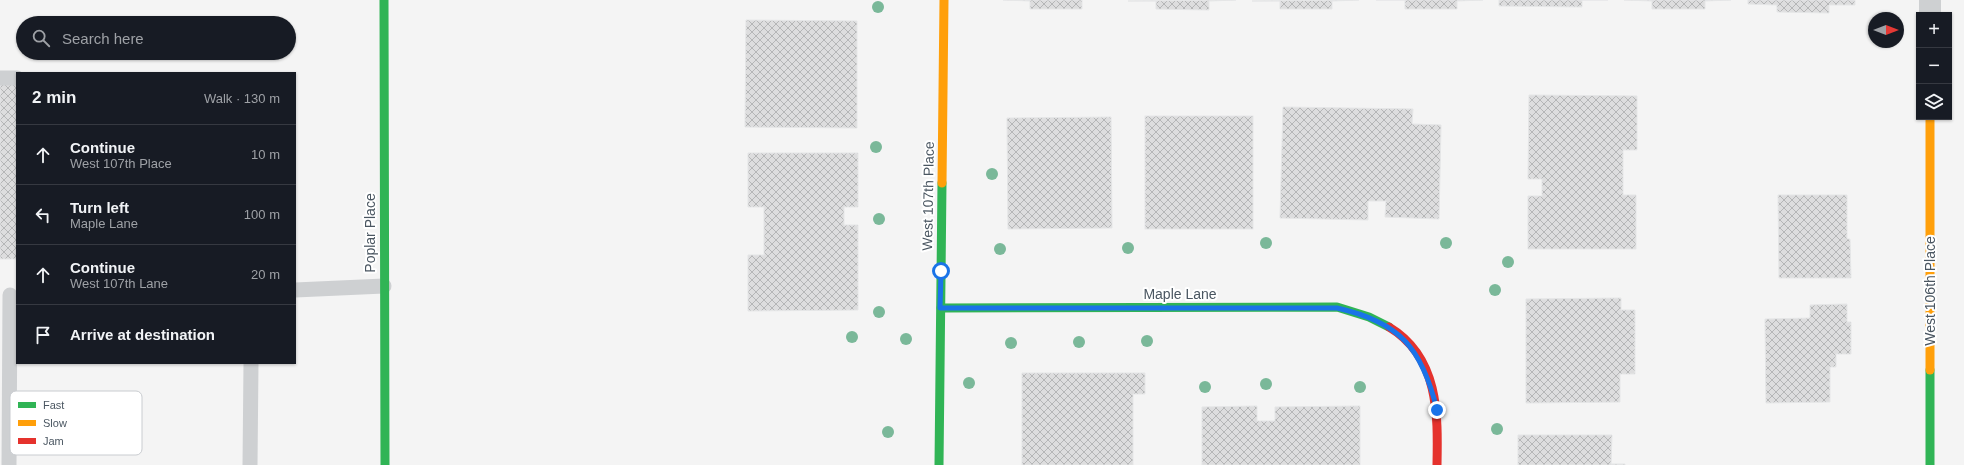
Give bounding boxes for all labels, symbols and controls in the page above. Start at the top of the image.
north arrow [1868,12,1904,48]
map controls [1916,12,1952,120]
button: + [1916,12,1952,48]
search box [16,16,296,60]
icon: search [30,27,52,49]
text: Search here [62,30,144,47]
button: − [1916,48,1952,84]
button: layers [1916,84,1952,120]
text: 2 min [32,88,76,107]
text: Walk · 130 m [204,91,280,106]
text: Continue [70,139,135,156]
street label: West 107th Place [919,141,937,251]
icon: ahead [32,144,54,166]
text: 10 m [251,147,280,162]
text: West 107th Place [70,156,172,171]
street label: Poplar Place [362,193,378,273]
text: Turn left [70,199,129,216]
icon: left [32,204,54,226]
text: 100 m [244,207,280,222]
text: Maple Lane [70,216,138,231]
street label: West 106th Place [1922,236,1938,346]
text: Continue [70,259,135,276]
route start [932,262,950,280]
icon: ahead [32,264,54,286]
text: 20 m [251,267,280,282]
text: West 107th Lane [70,276,168,291]
street label: Maple Lane [1143,286,1217,302]
icon: arrive [32,324,54,346]
text: Arrive at destination [70,326,215,343]
legend [10,391,142,455]
text: Fast [43,399,64,411]
route end [1428,401,1446,419]
text: Slow [43,417,67,429]
text: Jam [43,435,64,447]

